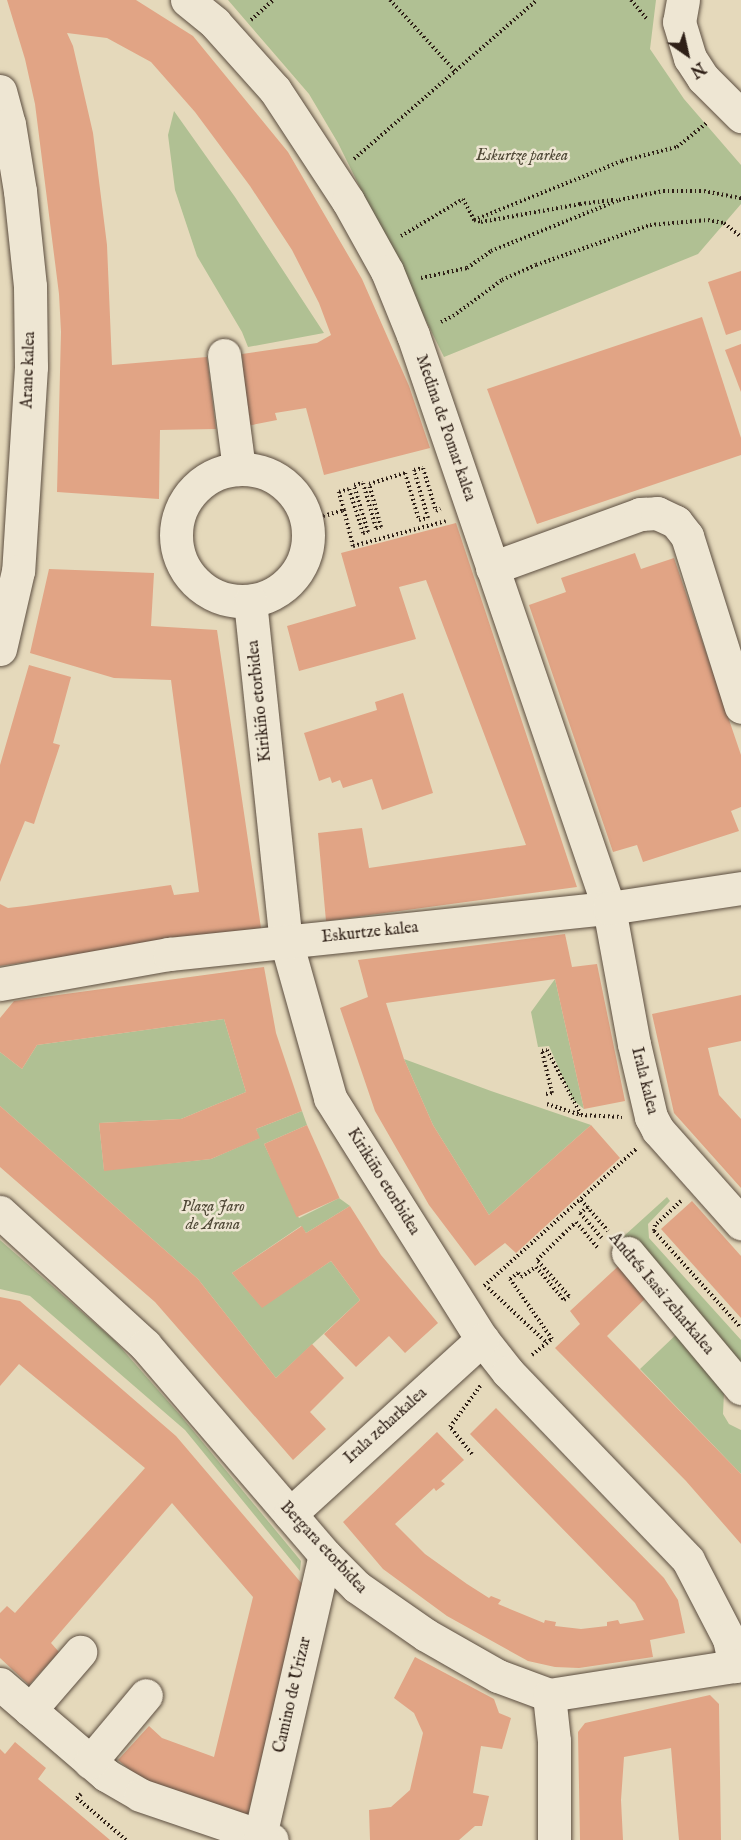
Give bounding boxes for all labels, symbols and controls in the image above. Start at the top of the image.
north arrow [657,24,717,84]
text: N [686,57,708,81]
park label: Eskurtze parkea [476,146,568,166]
street label: Arane kalea [18,331,40,409]
street label: Medina de Pomar kalea [411,352,479,504]
street label: Kirikiño etorbidea [244,639,276,763]
street label: Eskurtze kalea [321,918,419,948]
street label: Irala kalea [626,1045,662,1117]
street label: Kirikiño etorbidea [342,1125,424,1239]
park label: Plaza Jaro de Arana [181,1197,245,1235]
street label: Andrés Isasi zeharkalea [604,1229,718,1359]
street label: Irala zeharkalea [341,1384,431,1468]
street label: Bergara etorbidea [276,1498,370,1598]
street label: Camino de Urizar [270,1635,316,1755]

